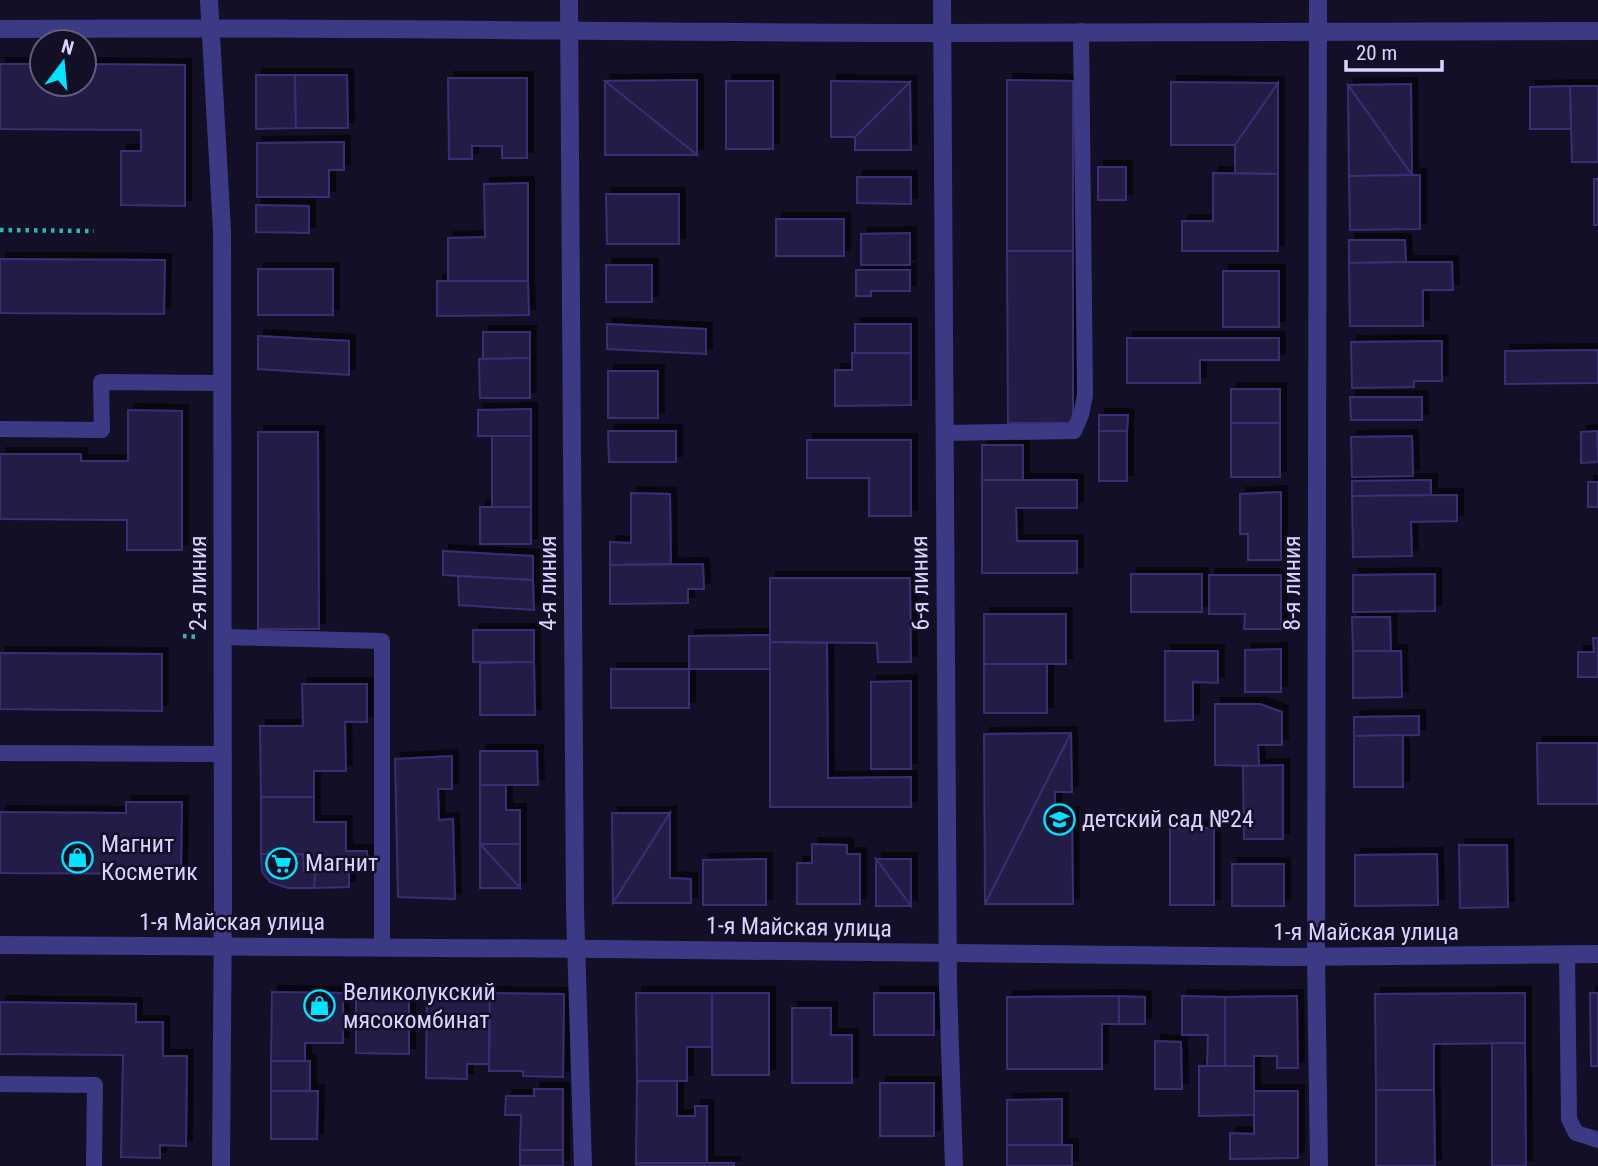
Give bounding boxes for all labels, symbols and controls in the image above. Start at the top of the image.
north arrow [28,28,98,98]
scale bar [1346,28,1442,72]
text: N [59,34,76,60]
text: 20 m [1356,41,1397,65]
street label: 2-я линия [184,535,212,631]
street label: 4-я линия [534,535,562,631]
street label: 6-я линия [905,535,935,631]
street label: 8-я линия [1278,535,1306,631]
school or university icon: детский сад №24 [1042,802,1076,836]
place label: детский сад №24 [1082,805,1254,833]
place label: Магнит Косметик [101,830,198,886]
shop icon: Магнит Косметик [61,841,95,875]
supermarket icon: Магнит [265,846,299,880]
place label: Магнит [305,849,378,877]
street label: 1-я Майская улица [139,908,325,936]
street label: 1-я Майская улица [706,911,892,943]
street label: 1-я Майская улица [1273,918,1459,946]
place label: Великолукский мясокомбинат [343,978,496,1034]
shop icon: Великолукский мясокомбинат [303,989,337,1023]

